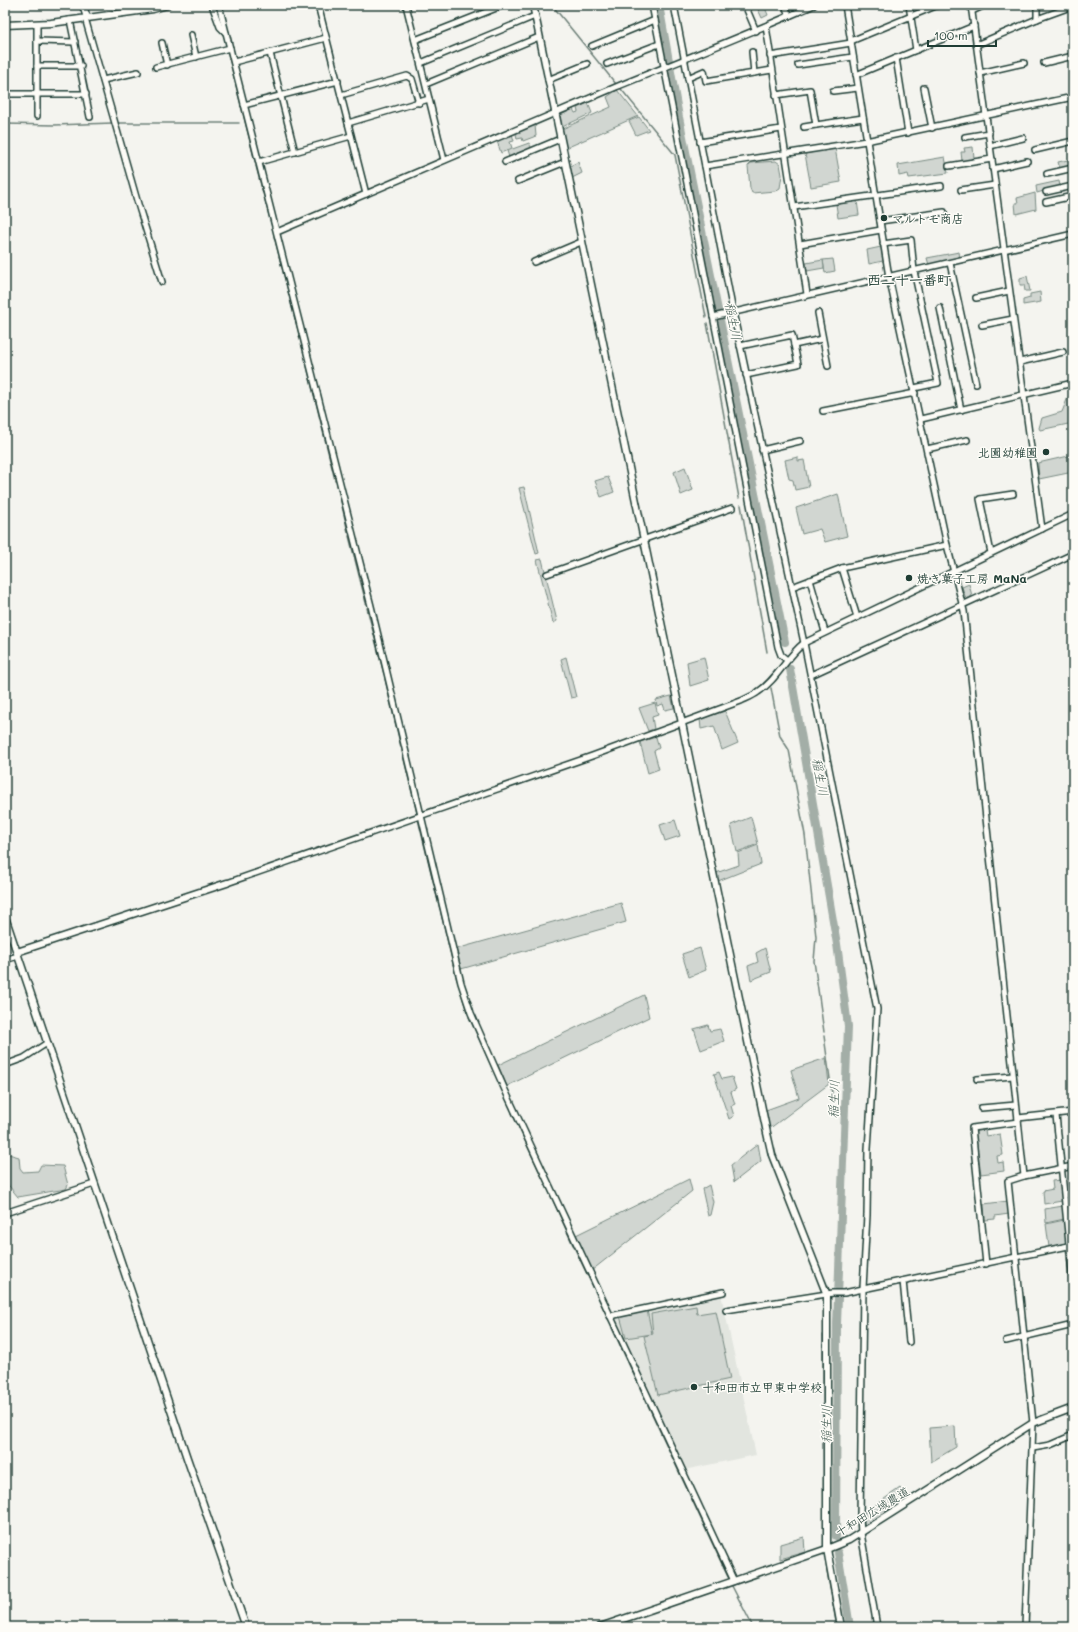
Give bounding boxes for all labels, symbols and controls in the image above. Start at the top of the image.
scale bar [928,22,996,48]
text: 100 m [934,27,968,43]
place label: マルトモ商店 [892,210,964,226]
marker: マルトモ商店 [879,213,889,223]
district label: 西二十一番町 [867,270,951,289]
water label: 稲生川 [722,300,746,342]
place label: 北園幼稚園 [978,444,1038,460]
marker: 北園幼稚園 [1041,447,1051,457]
place label: 焼き菓子工房 MaNa [917,570,1027,586]
marker: 焼き菓子工房 MaNa [904,573,914,583]
water label: 稲生川 [809,756,833,798]
water label: 稲生川 [824,1079,842,1119]
place label: 十和田市立甲東中学校 [702,1379,822,1395]
marker: 十和田市立甲東中学校 [689,1382,699,1392]
water label: 稲生川 [817,1404,834,1444]
street label: 十和田広域農道 [832,1483,912,1539]

